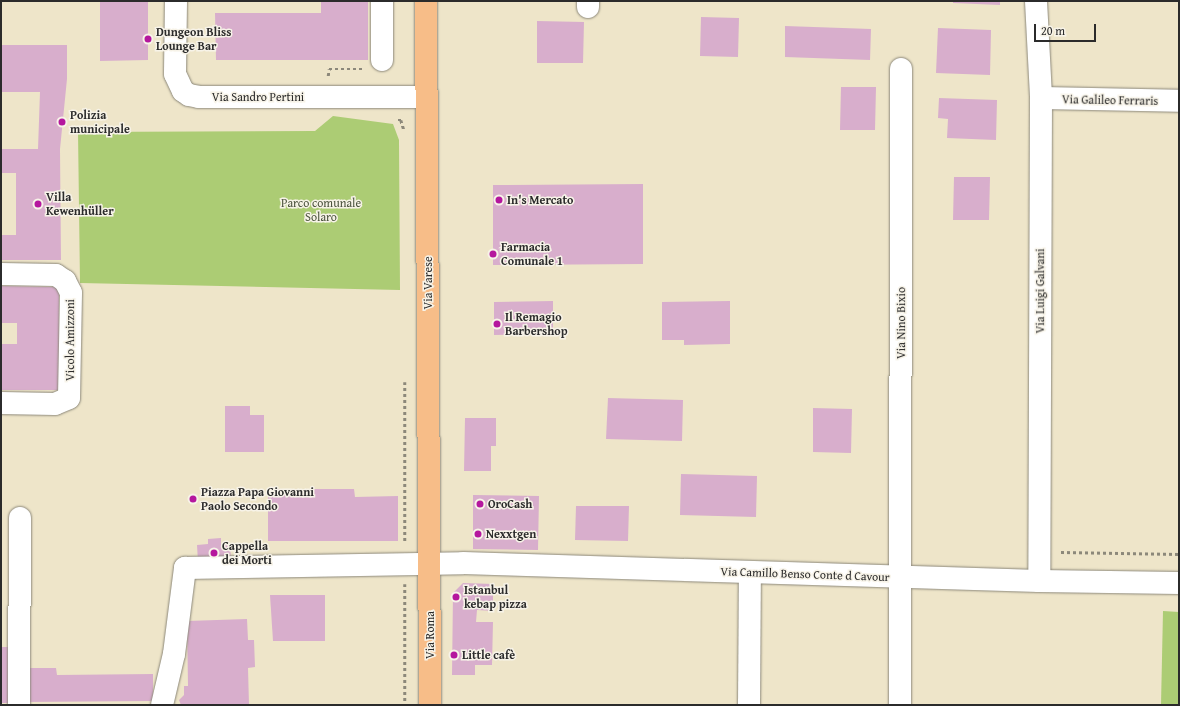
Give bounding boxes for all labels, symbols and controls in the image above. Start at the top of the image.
scale bar [1036,16,1098,42]
text: 20 m [1041,22,1065,39]
place label: Dungeon Bliss Lounge Bar [156,25,231,53]
marker: Dungeon Bliss Lounge Bar [143,34,153,44]
street label: Via Sandro Pertini [212,90,304,104]
street label: Via Galileo Ferraris [1062,92,1158,108]
place label: Polizia municipale [70,108,130,136]
marker: Polizia municipale [57,117,67,127]
place label: Villa Kewenhüller [46,190,114,218]
place label: In's Mercato [507,193,573,207]
marker: In's Mercato [494,195,504,205]
park label: Parco comunale Solaro [281,196,361,224]
marker: Villa Kewenhüller [33,199,43,209]
place label: Farmacia Comunale 1 [501,240,563,268]
marker: Farmacia Comunale 1 [488,249,498,259]
street label: Via Luigi Galvani [1033,249,1047,333]
street label: Via Varese [421,256,435,310]
street label: Via Nino Bixio [894,287,908,359]
street label: Vicolo Amizzoni [63,299,77,381]
place label: Il Remagio Barbershop [505,310,568,338]
marker: Il Remagio Barbershop [492,319,502,329]
place label: Piazza Papa Giovanni Paolo Secondo [201,485,314,513]
marker: Piazza Papa Giovanni Paolo Secondo [188,494,198,504]
place label: OroCash [488,497,532,511]
marker: OroCash [475,499,485,509]
place label: Nexxtgen [486,527,536,541]
marker: Nexxtgen [473,529,483,539]
place label: Cappella dei Morti [222,539,272,567]
marker: Cappella dei Morti [209,548,219,558]
street label: Via Camillo Benso Conte d Cavour [720,564,890,584]
place label: Istanbul kebap pizza [464,583,527,611]
marker: Istanbul kebap pizza [451,592,461,602]
street label: Via Roma [423,611,437,659]
place label: Little cafè [462,648,515,662]
marker: Little cafè [449,650,459,660]

